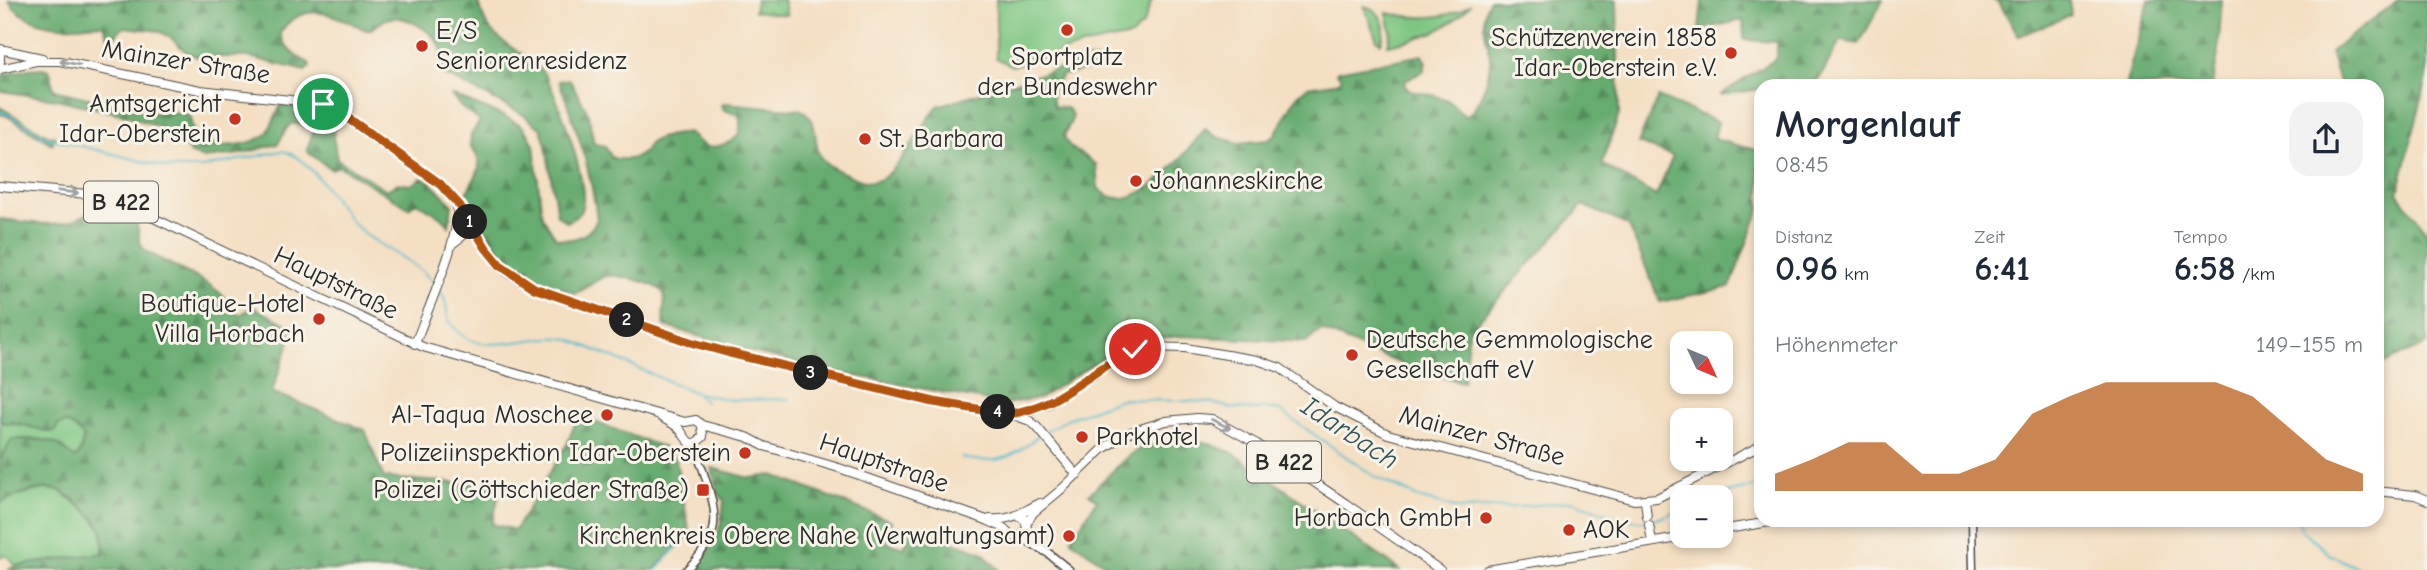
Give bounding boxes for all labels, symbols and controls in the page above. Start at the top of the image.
place label: E/S Seniorenresidenz [436,16,627,76]
marker: Sportplatz der Bundeswehr [1059,22,1075,38]
place label: Schützenverein 1858 Idar-Oberstein e.V. [1491,23,1717,83]
street label: Mainzer Straße [100,34,272,90]
marker: E/S Seniorenresidenz [414,38,430,54]
place label: Sportplatz der Bundeswehr [977,42,1157,102]
marker: Schützenverein 1858 Idar-Oberstein e.V. [1723,45,1739,61]
one-way arrow [59,56,82,70]
pin [293,74,353,134]
icon: arrive [304,85,342,123]
place label: Amtsgericht Idar-Oberstein [59,89,223,149]
button: share [2289,102,2363,176]
text: Morgenlauf [1775,103,1960,147]
marker: Amtsgericht Idar-Oberstein [227,111,243,127]
place label: St. Barbara [879,124,1004,154]
marker: St. Barbara [857,131,873,147]
text: 08:45 [1775,151,1829,178]
place label: Johanneskirche [1150,166,1323,196]
marker: Johanneskirche [1128,173,1144,189]
road number: B 422 [84,182,158,222]
one-way arrow [56,186,79,199]
pin: 1 [452,204,488,240]
text: 1 [466,210,473,232]
text: Distanz [1775,226,1833,248]
text: Zeit [1974,226,2005,248]
text: Tempo [2174,226,2227,248]
street label: Hauptstraße [269,240,403,326]
text: 0.96 [1775,248,1838,289]
text: 6:41 [1974,248,2030,289]
text: 6:58 [2174,248,2236,289]
text: km [1838,263,1869,285]
text: /km [2236,263,2275,285]
place label: Boutique-Hotel Villa Horbach [141,289,305,349]
pin: 2 [610,302,644,338]
text: 2 [622,308,631,330]
marker: Boutique-Hotel Villa Horbach [311,311,327,327]
pin [1105,319,1165,379]
place label: Deutsche Gemmologische Gesellschaft eV [1366,325,1653,385]
icon: check [1116,330,1154,368]
north arrow [1670,331,1732,394]
map controls [1670,331,1733,548]
text: Höhenmeter [1775,331,1897,358]
text: 149–155 m [2256,331,2363,358]
marker: Deutsche Gemmologische Gesellschaft eV [1344,347,1360,363]
pin: 3 [794,356,828,390]
text: 3 [806,361,815,383]
water label: Idarbach [1295,389,1405,476]
pin: 4 [981,394,1016,430]
place label: Al-Taqua Moschee [391,400,593,430]
text: 4 [993,400,1002,422]
street label: Mainzer Straße [1396,400,1568,472]
marker: Al-Taqua Moschee [599,407,615,423]
button: + [1670,408,1733,471]
one-way arrow [1210,418,1231,431]
place label: Parkhotel [1096,422,1199,452]
street label: Hauptstraße [815,427,953,499]
marker: Parkhotel [1074,429,1090,445]
place label: Polizeiinspektion Idar-Oberstein [380,438,731,468]
road number: B 422 [1247,442,1321,482]
marker: Polizeiinspektion Idar-Oberstein [737,445,753,461]
place label: Polizei (Göttschieder Straße) [373,475,689,505]
marker: Polizei (Göttschieder Straße) [695,482,711,498]
button: − [1670,485,1733,548]
place label: Horbach GmbH [1294,503,1472,533]
marker: Horbach GmbH [1478,510,1494,526]
place label: AOK [1583,515,1630,545]
place label: Kirchenkreis Obere Nahe (Verwaltungsamt) [579,521,1055,551]
marker: AOK [1561,522,1577,538]
marker: Kirchenkreis Obere Nahe (Verwaltungsamt) [1061,528,1077,544]

